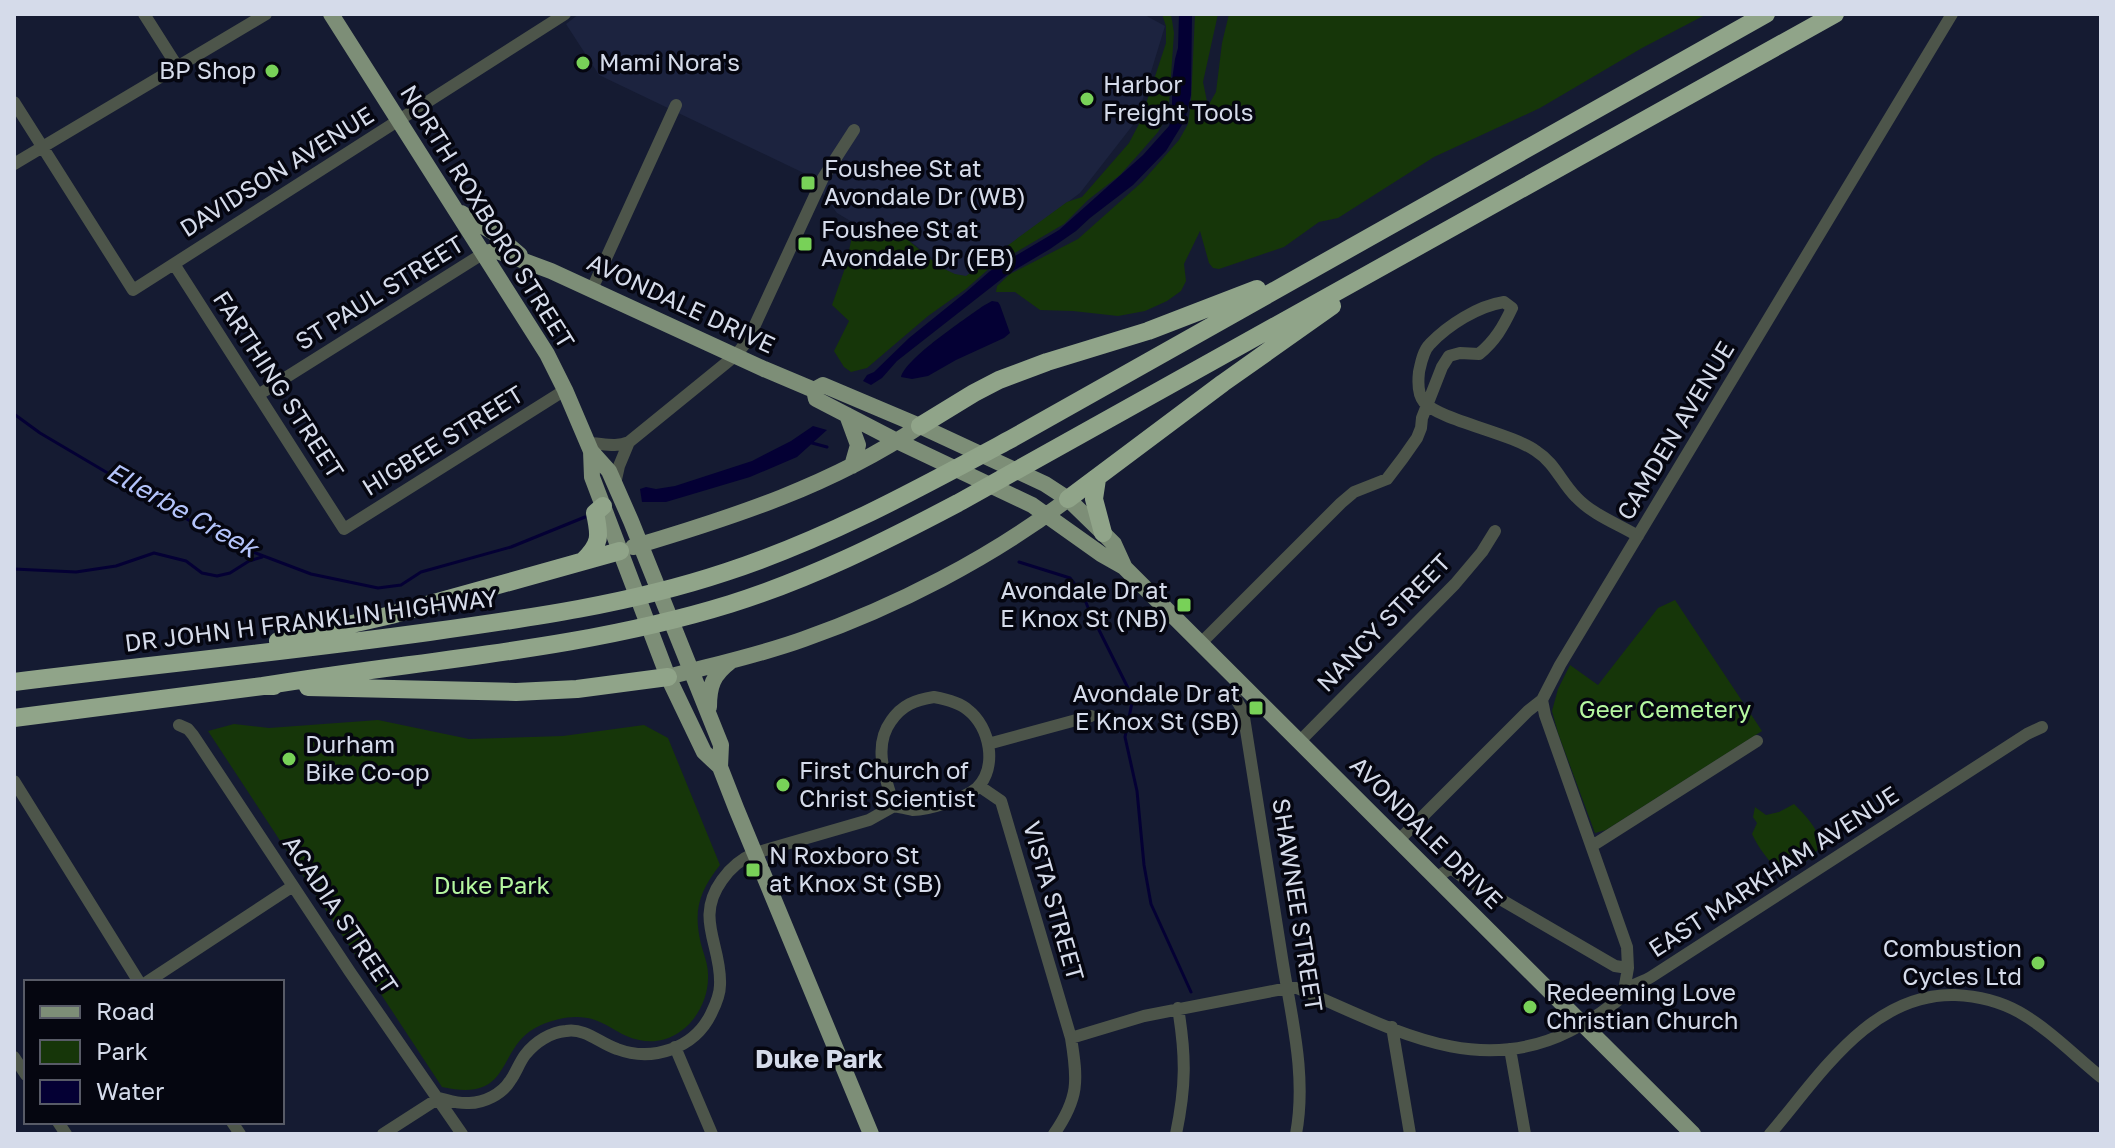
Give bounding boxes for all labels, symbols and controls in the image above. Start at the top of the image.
place label: Mami Nora's [599,47,740,76]
marker: Mami Nora's [574,54,592,72]
place label: BP Shop [159,55,256,84]
marker: BP Shop [263,62,281,80]
place label: Harbor Freight Tools [1103,69,1254,126]
street label: NORTH ROXBORO STREET [395,79,581,353]
marker: Harbor Freight Tools [1078,90,1096,108]
street label: DAVIDSON AVENUE [174,99,378,242]
place label: Foushee St at Avondale Dr (WB) [824,153,1026,210]
marker: Foushee St at Avondale Dr (WB) [799,174,817,192]
place label: Foushee St at Avondale Dr (EB) [821,214,1015,271]
street label: ST PAUL STREET [290,228,469,355]
marker: Foushee St at Avondale Dr (EB) [796,235,814,253]
street label: AVONDALE DRIVE [583,246,780,359]
street label: FARTHING STREET [208,285,351,483]
street label: CAMDEN AVENUE [1610,336,1739,525]
street label: HIGBEE STREET [356,378,528,501]
water label: Ellerbe Creek [101,455,265,565]
street label: NANCY STREET [1310,547,1456,697]
place label: Avondale Dr at E Knox St (NB) [1000,575,1168,632]
street label: DR JOHN H FRANKLIN HIGHWAY [123,582,500,657]
marker: Avondale Dr at E Knox St (NB) [1175,596,1193,614]
place label: Avondale Dr at E Knox St (SB) [1072,678,1240,735]
park label: Geer Cemetery [1579,694,1751,723]
marker: Avondale Dr at E Knox St (SB) [1247,699,1265,717]
place label: Durham Bike Co-op [305,729,430,786]
marker: Durham Bike Co-op [280,750,298,768]
street label: AVONDALE DRIVE [1345,750,1509,914]
place label: First Church of Christ Scientist [799,755,976,812]
marker: First Church of Christ Scientist [774,776,792,794]
street label: EAST MARKHAM AVENUE [1643,779,1904,962]
street label: SHAWNEE STREET [1267,796,1330,1014]
street label: VISTA STREET [1018,818,1091,984]
street label: ACADIA STREET [278,830,405,999]
place label: N Roxboro St at Knox St (SB) [769,840,943,897]
marker: N Roxboro St at Knox St (SB) [744,861,762,879]
park label: Duke Park [434,870,550,899]
place label: Combustion Cycles Ltd [1883,933,2022,990]
marker: Combustion Cycles Ltd [2029,954,2047,972]
place label: Redeeming Love Christian Church [1546,977,1739,1034]
legend [24,980,284,1124]
text: Road [96,996,155,1025]
marker: Redeeming Love Christian Church [1521,998,1539,1016]
text: Park [96,1036,148,1065]
district label: Duke Park [755,1043,883,1074]
text: Water [96,1076,164,1105]

